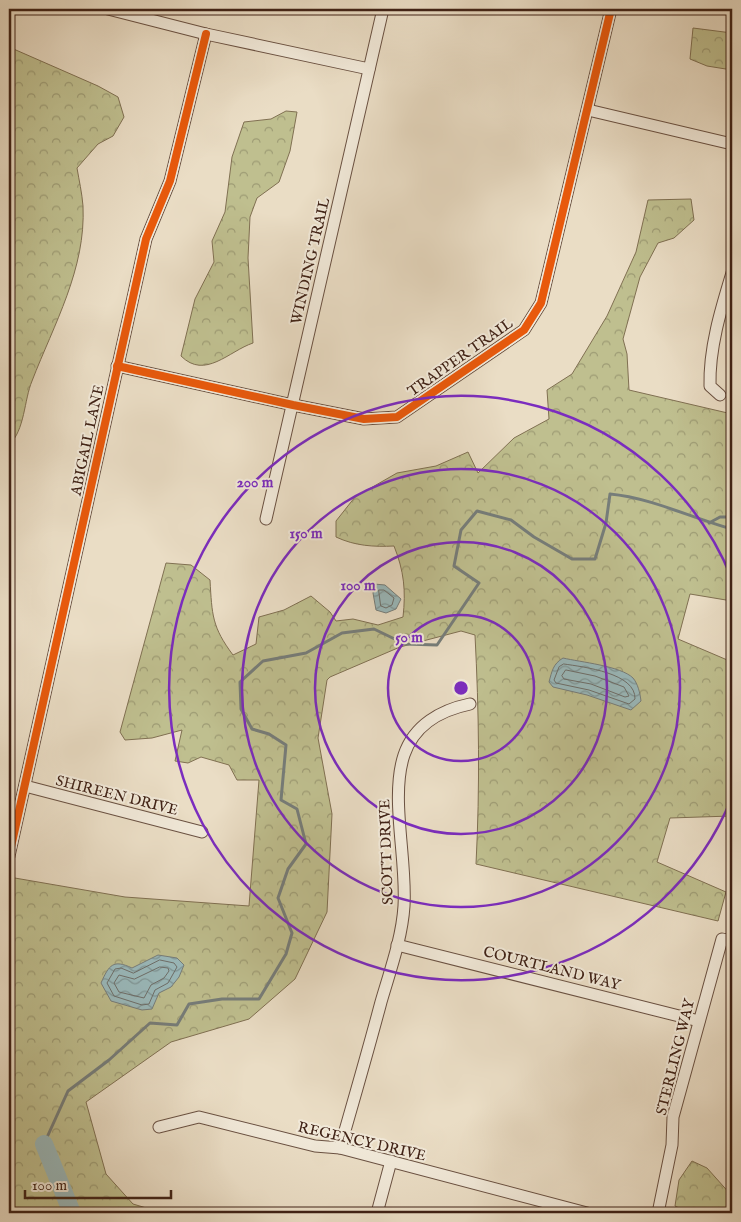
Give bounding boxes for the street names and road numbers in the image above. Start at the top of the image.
street label: WINDING TRAIL [287,196,334,326]
street label: TRAPPER TRAIL [404,314,517,401]
street label: ABIGAIL LANE [66,383,109,498]
street label: SHIREEN DRIVE [54,771,180,820]
street label: SCOTT DRIVE [375,799,398,905]
street label: COURTLAND WAY [481,942,623,995]
street label: STERLING WAY [652,996,699,1117]
street label: REGENCY DRIVE [296,1118,428,1165]

